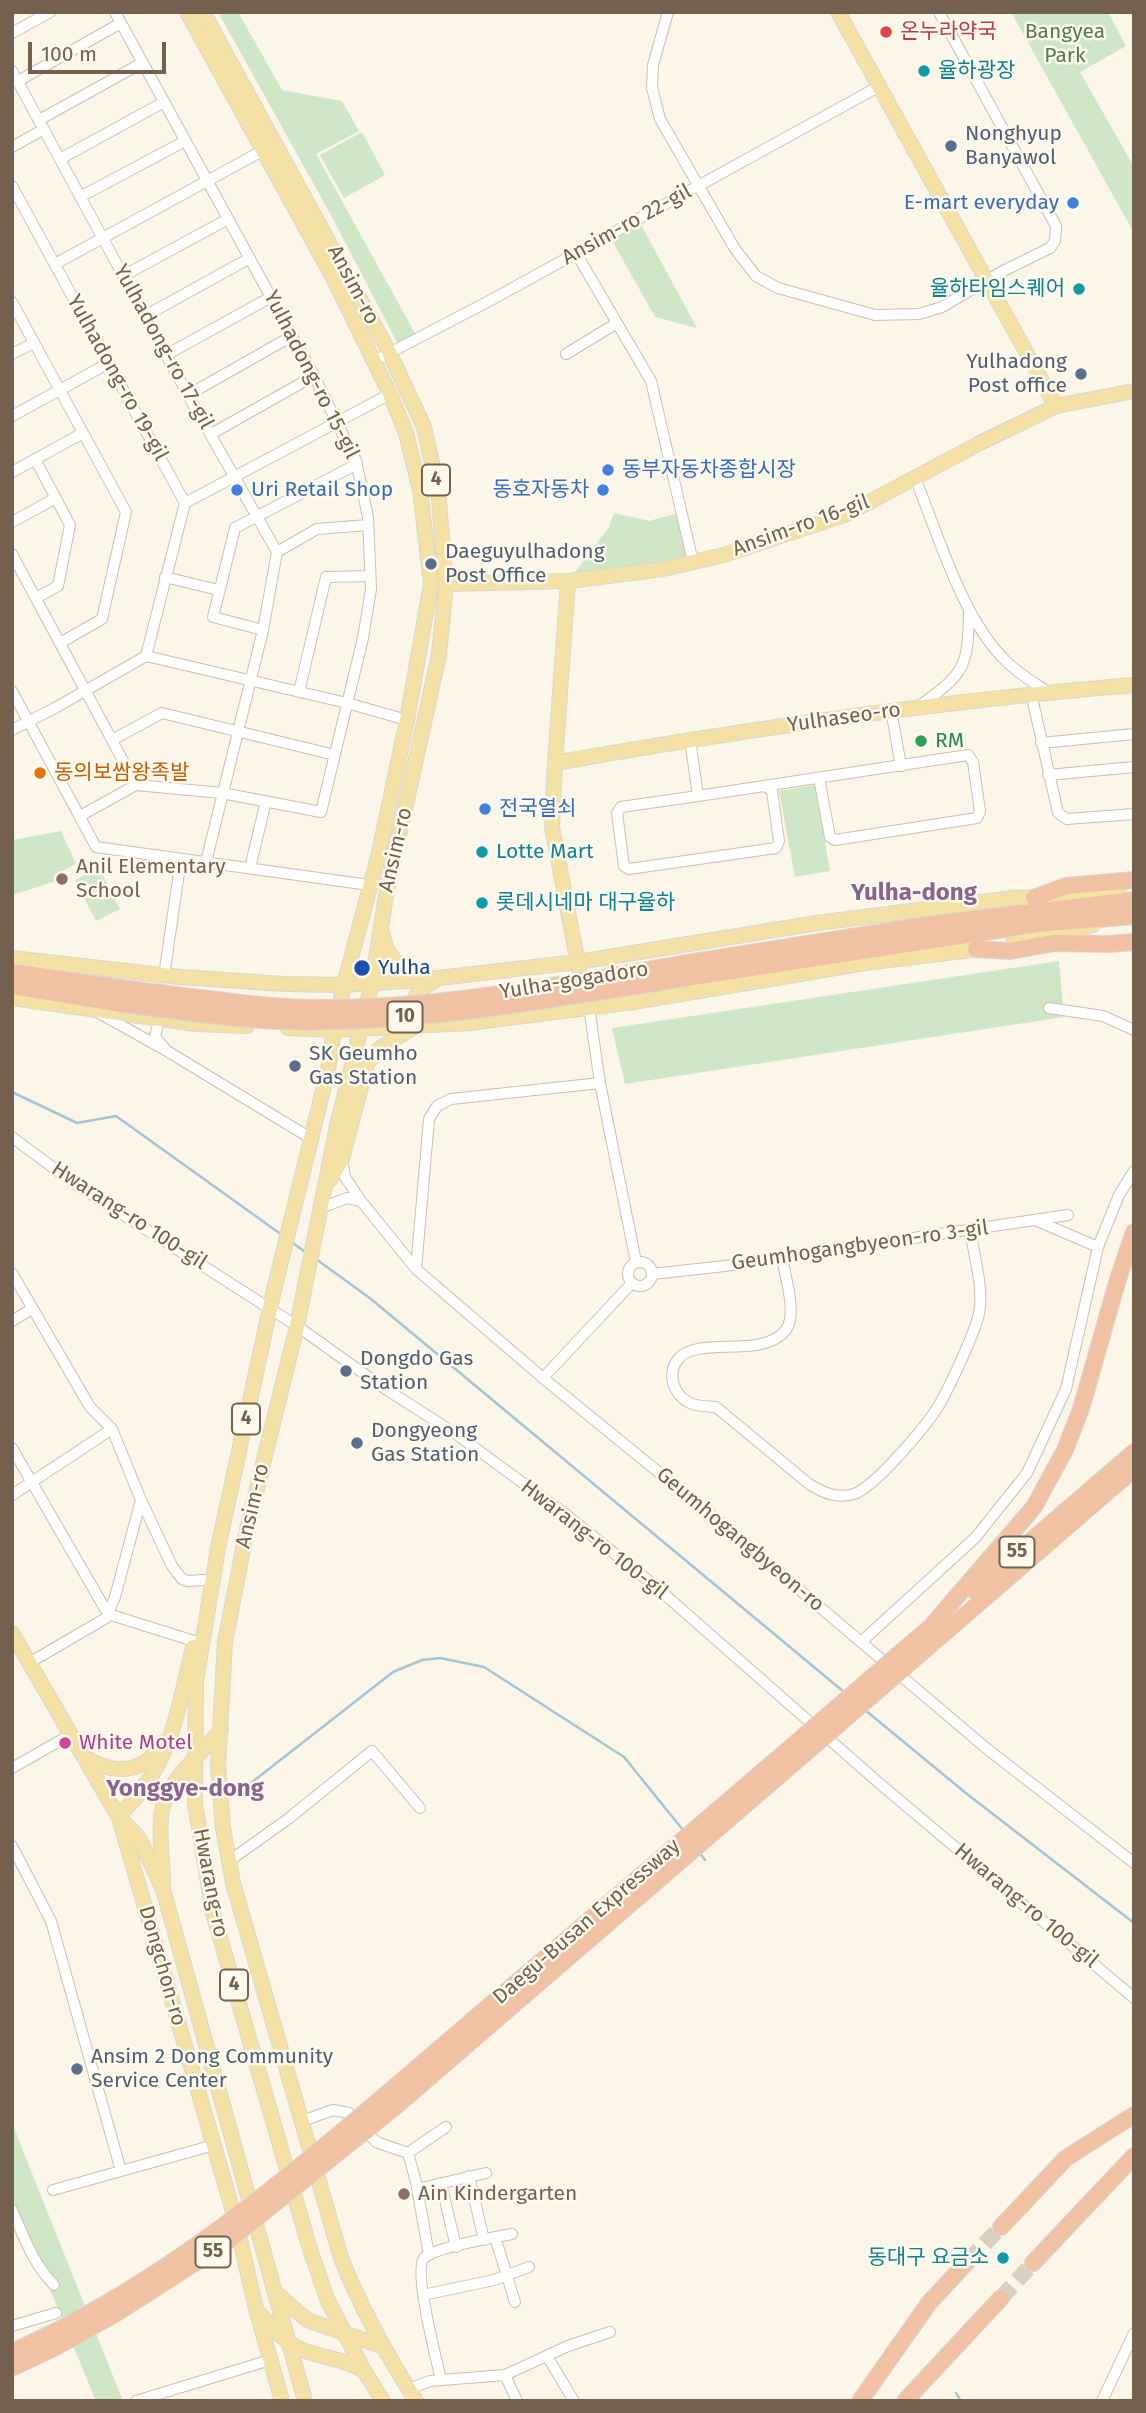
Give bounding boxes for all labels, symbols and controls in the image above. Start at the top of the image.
place label: 온누라약국 [900,19,997,45]
park label: Bangyea Park [1025,19,1105,69]
marker: 온누라약국 [878,24,894,40]
scale bar [32,28,170,72]
text: 100 m [41,41,97,67]
place label: 율하광장 [938,58,1015,84]
marker: 율하광장 [916,63,932,79]
place label: Nonghyup Banyawol [965,121,1062,171]
marker: Nonghyup Banyawol [943,138,959,154]
street label: Ansim-ro 22-gil [558,179,696,271]
place label: E-mart everyday [904,190,1059,216]
marker: E-mart everyday [1065,195,1081,211]
street label: Ansim-ro [322,241,384,329]
street label: Yulhadong-ro 17-gil [107,260,219,434]
place label: 율하타임스퀘어 [930,276,1065,302]
marker: 율하타임스퀘어 [1071,281,1087,297]
street label: Yulhadong-ro 15-gil [258,287,364,463]
street label: Yulhadong-ro 19-gil [61,291,173,465]
place label: Yulhadong Post office [966,349,1067,399]
marker: Yulhadong Post office [1073,366,1089,382]
place label: 동부자동차종합시장 [622,457,796,483]
marker: 동부자동차종합시장 [600,462,616,478]
road number: 4 [422,464,450,495]
place label: Uri Retail Shop [251,477,393,503]
place label: 동호자동차 [492,477,589,503]
marker: Uri Retail Shop [229,482,245,498]
marker: 동호자동차 [595,482,611,498]
street label: Ansim-ro 16-gil [729,490,873,562]
place label: Daeguyulhadong Post Office [445,539,605,589]
marker: Daeguyulhadong Post Office [423,556,439,572]
street label: Yulhaseo-ro [786,698,902,738]
place label: RM [935,728,964,754]
marker: RM [913,733,929,749]
place label: 동의보쌈왕족발 [54,760,189,786]
marker: 동의보쌈왕족발 [32,765,48,781]
place label: 전국열쇠 [499,796,576,822]
marker: 전국열쇠 [477,801,493,817]
street label: Ansim-ro [374,805,418,895]
place label: Lotte Mart [496,839,594,865]
marker: Lotte Mart [474,844,490,860]
place label: Anil Elementary School [76,854,226,904]
marker: Anil Elementary School [54,871,70,887]
district label: Yulha-dong [851,879,977,907]
place label: 롯데시네마 대구율하 [496,890,675,916]
marker: 롯데시네마 대구율하 [474,895,490,911]
place label: Yulha [378,955,431,981]
street label: Yulha-gogadoro [498,957,650,1005]
marker: Yulha [352,958,372,978]
road number: 10 [388,1001,422,1032]
place label: SK Geumho Gas Station [309,1041,418,1091]
marker: SK Geumho Gas Station [287,1058,303,1074]
street label: Hwarang-ro 100-gil [47,1156,211,1276]
street label: Geumhogangbyeon-ro 3-gil [730,1215,990,1277]
place label: Dongdo Gas Station [360,1346,473,1396]
marker: Dongdo Gas Station [338,1363,354,1379]
road number: 4 [232,1404,260,1434]
place label: Dongyeong Gas Station [371,1418,479,1468]
marker: Dongyeong Gas Station [349,1435,365,1451]
street label: Ansim-ro [231,1461,275,1551]
street label: Geumhogangbyeon-ro [651,1462,829,1618]
street label: Hwarang-ro 100-gil [515,1475,673,1605]
road number: 55 [1000,1536,1034,1568]
place label: White Motel [79,1730,192,1756]
marker: White Motel [57,1735,73,1751]
district label: Yonggye-dong [106,1775,264,1803]
street label: Hwarang-ro [187,1826,233,1940]
street label: Daegu-Busan Expressway [488,1834,686,2010]
street label: Hwarang-ro 100-gil [949,1838,1103,1974]
street label: Dongchon-ro [133,1903,191,2029]
road number: 4 [220,1969,248,2000]
place label: Ansim 2 Dong Community Service Center [91,2044,333,2094]
marker: Ansim 2 Dong Community Service Center [69,2061,85,2077]
place label: Ain Kindergarten [418,2181,577,2207]
marker: Ain Kindergarten [396,2186,412,2202]
road number: 55 [196,2236,230,2268]
place label: 동대구 요금소 [868,2245,989,2271]
marker: 동대구 요금소 [995,2250,1011,2266]

